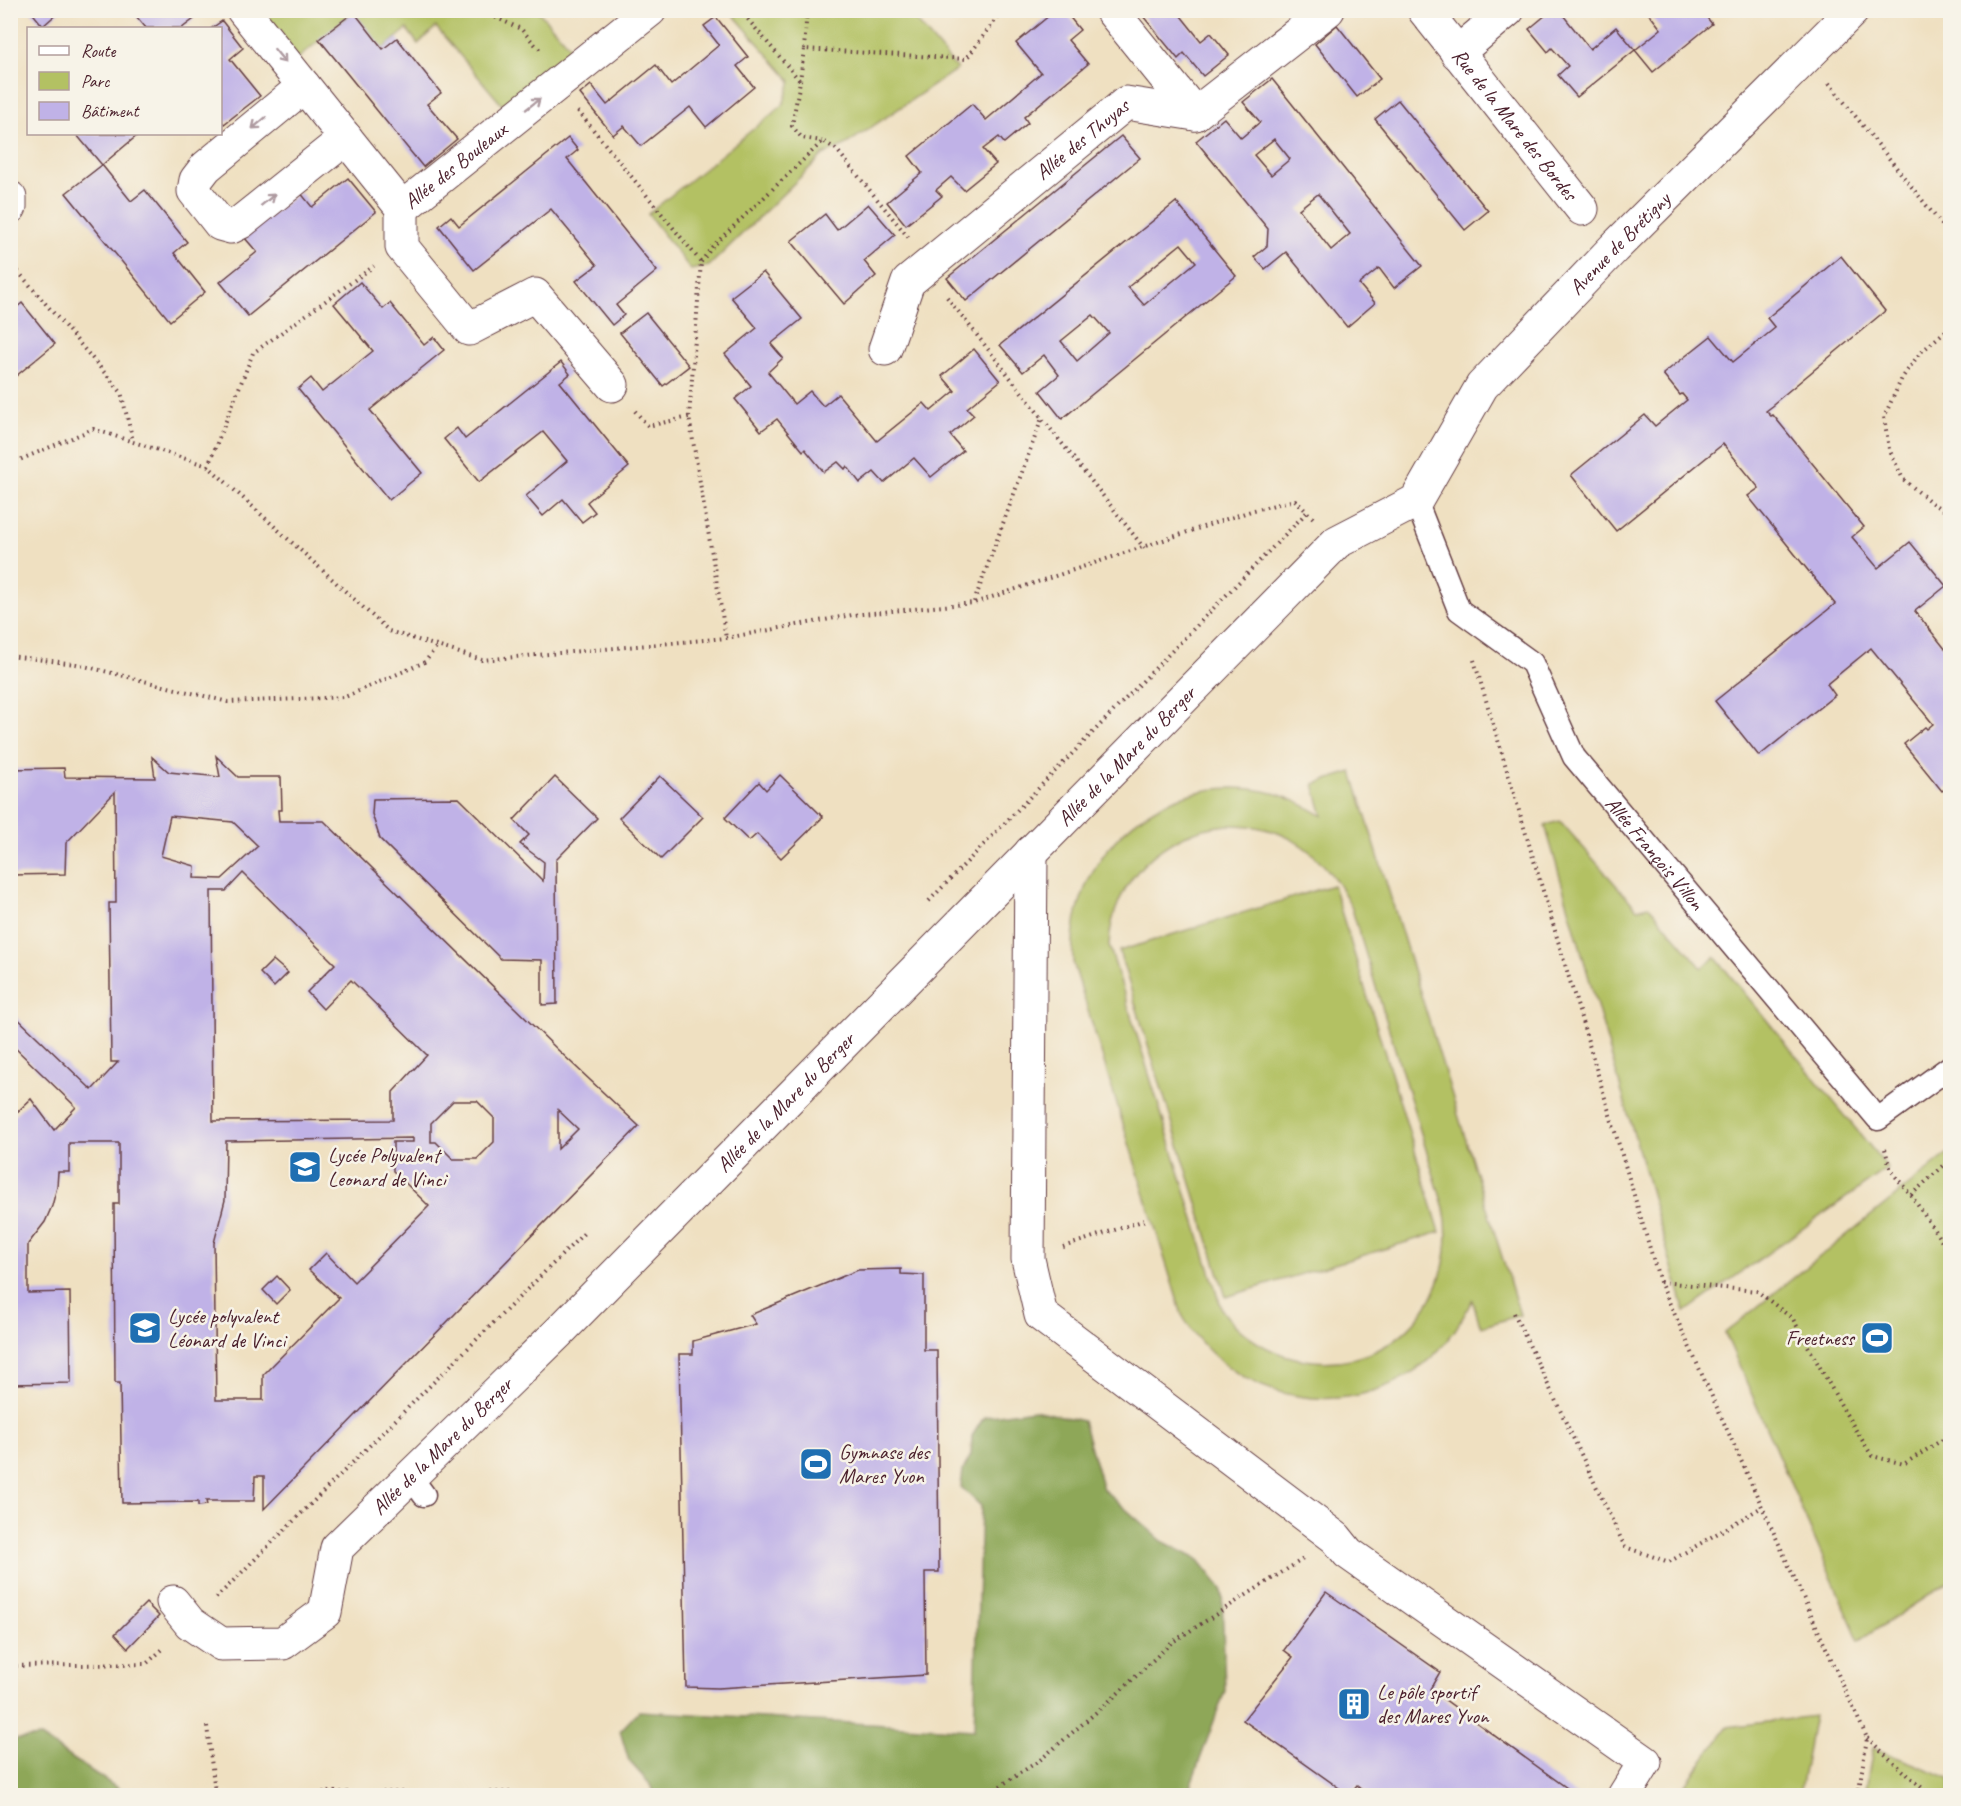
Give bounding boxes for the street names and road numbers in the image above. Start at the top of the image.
street label: Rue de la Mare des Bordes [1446,43,1584,207]
street label: Allée des Thuyas [1030,92,1136,185]
street label: Allée des Bouleaux [399,116,513,214]
street label: Avenue de Brétigny [1563,185,1677,300]
street label: Allée de la Mare du Berger [1052,679,1203,831]
street label: Allée François Villon [1600,791,1710,916]
street label: Allée de la Mare du Berger [711,1025,861,1178]
street label: Allée de la Mare du Berger [366,1370,519,1520]

